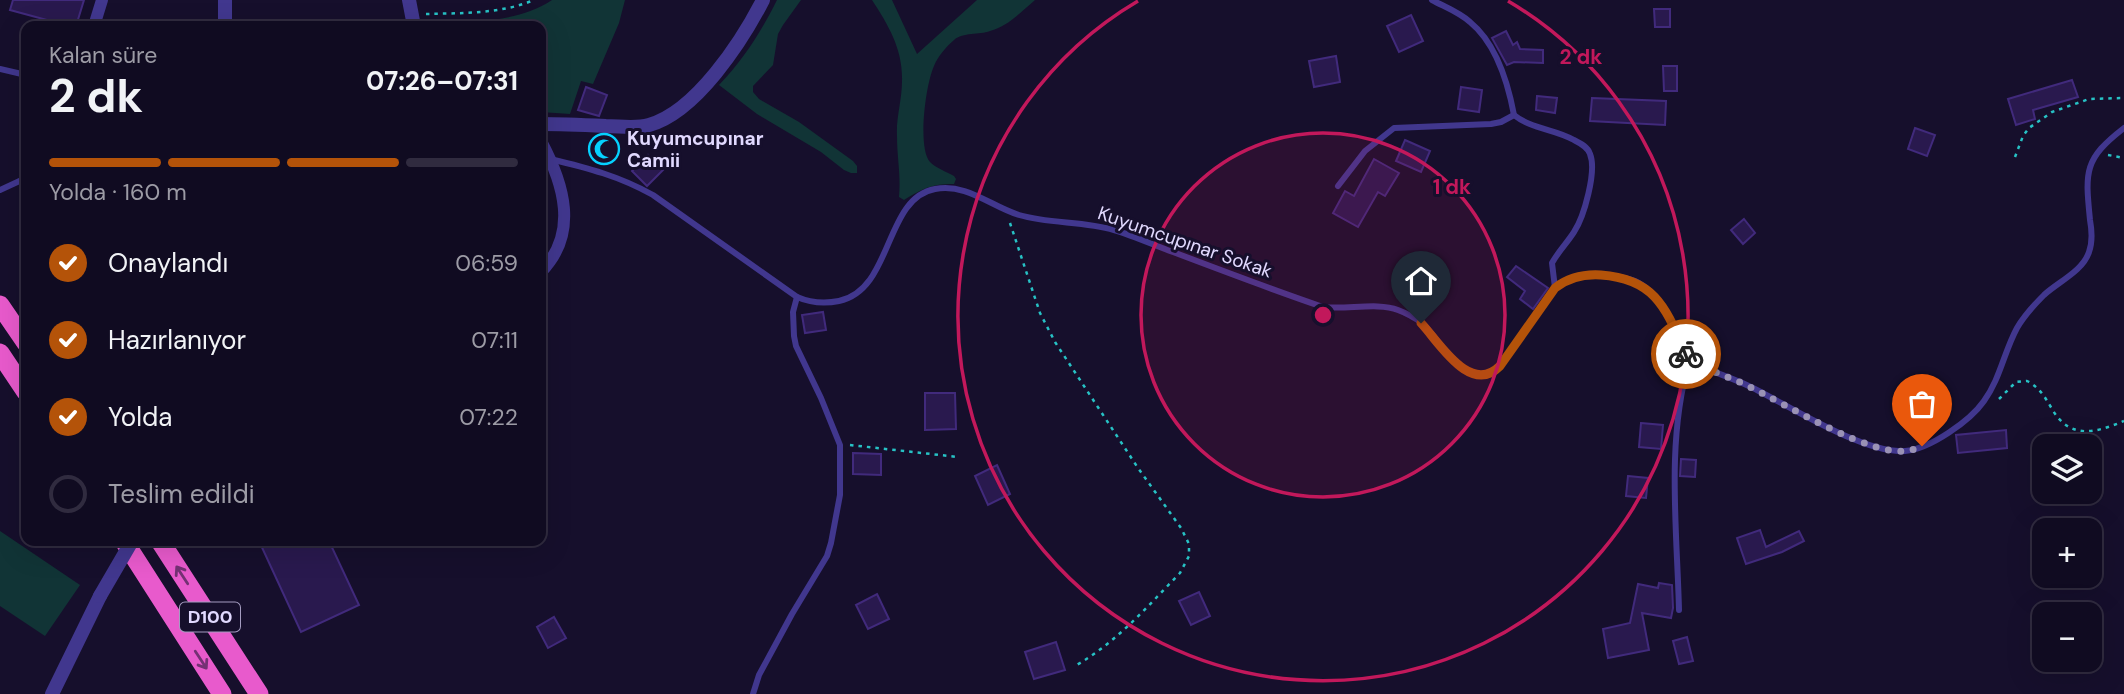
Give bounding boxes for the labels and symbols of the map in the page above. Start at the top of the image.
text: 2 dk [1560,43,1602,71]
place label: Kuyumcupınar Camii [627,126,764,173]
mosque icon: Kuyumcupınar Camii [587,132,621,166]
text: 1 dk [1433,173,1471,201]
street label: Kuyumcupınar Sokak [1094,200,1276,284]
pin [1391,251,1451,323]
centre of rings [1311,303,1335,327]
courier [1651,319,1721,389]
pin [1892,374,1952,446]
one-way arrow [175,566,190,585]
road number: D100 [180,602,240,632]
one-way arrow [193,650,208,669]

